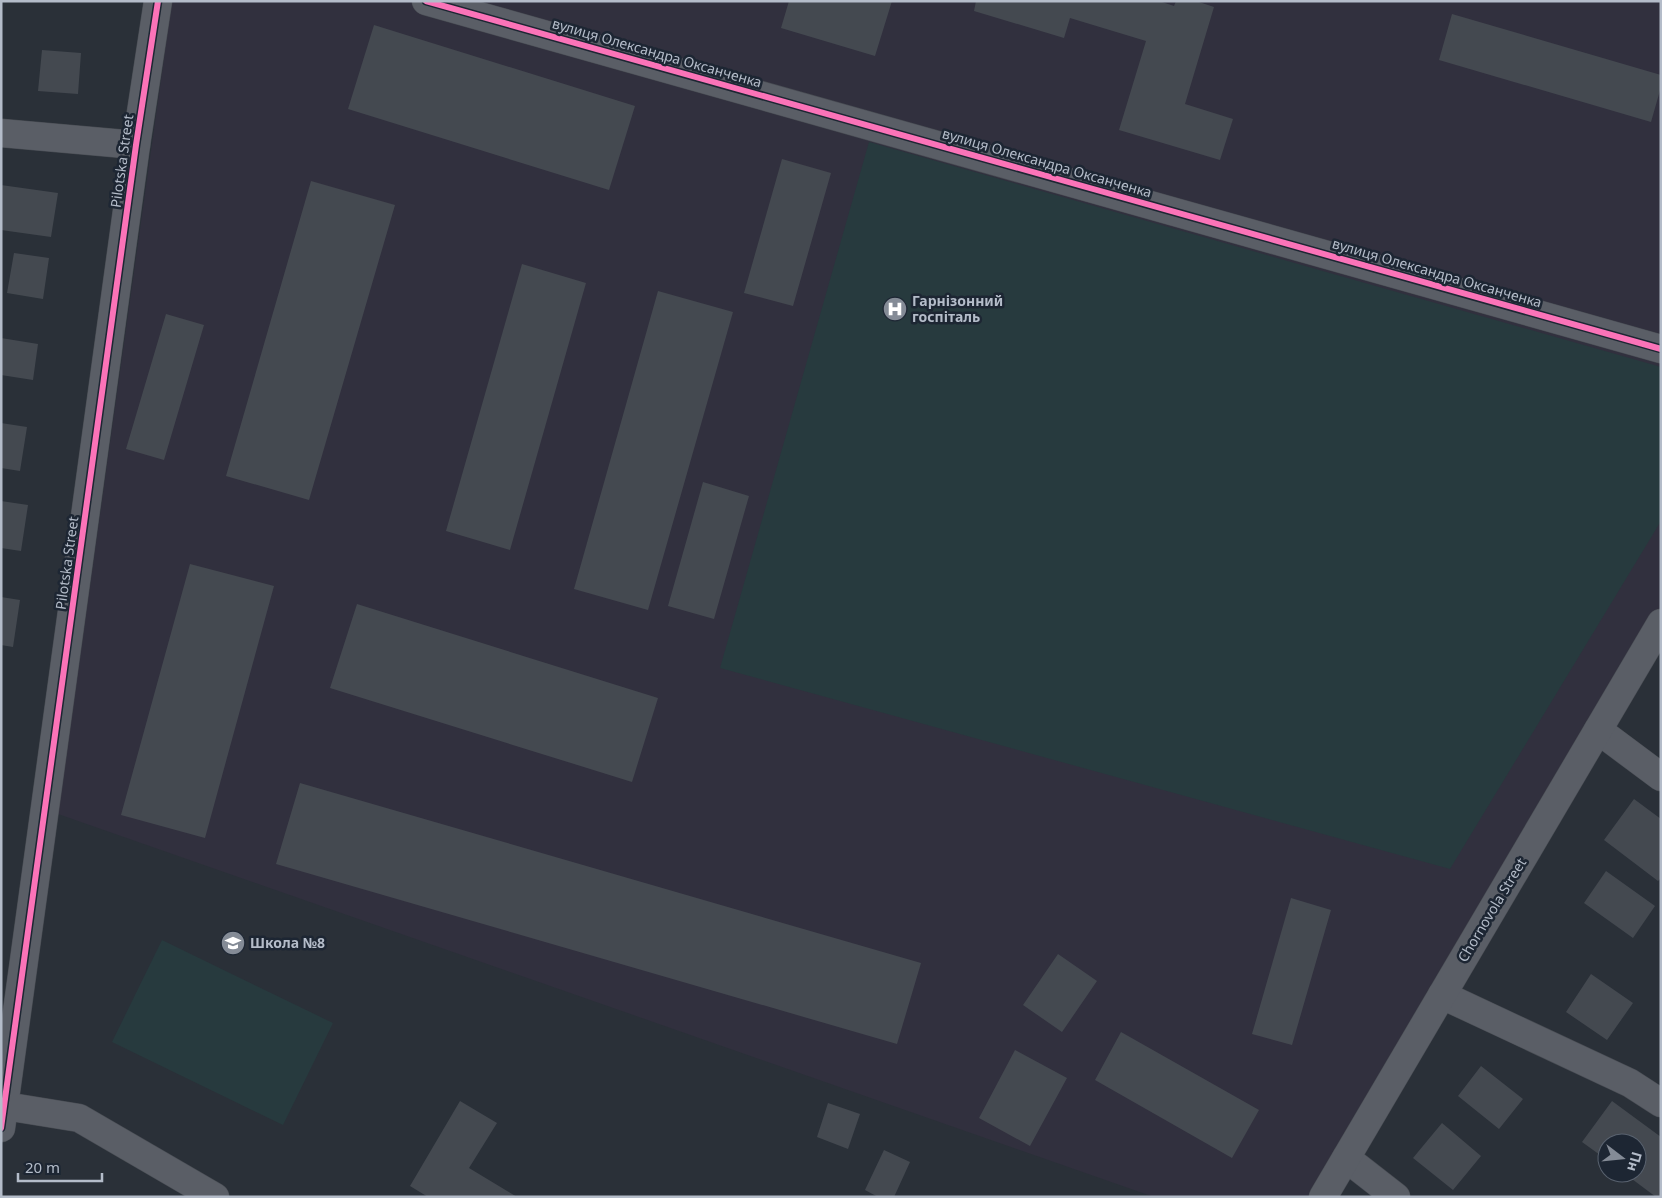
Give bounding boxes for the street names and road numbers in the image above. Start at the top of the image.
street label: вулиця Олександра Оксанченка [550,13,764,92]
street label: Pilotska Street [106,113,137,209]
street label: вулиця Олександра Оксанченка [940,123,1154,202]
street label: вулиця Олександра Оксанченка [1330,233,1544,312]
street label: Pilotska Street [51,515,82,611]
street label: Chornovola Street [1453,854,1530,965]

